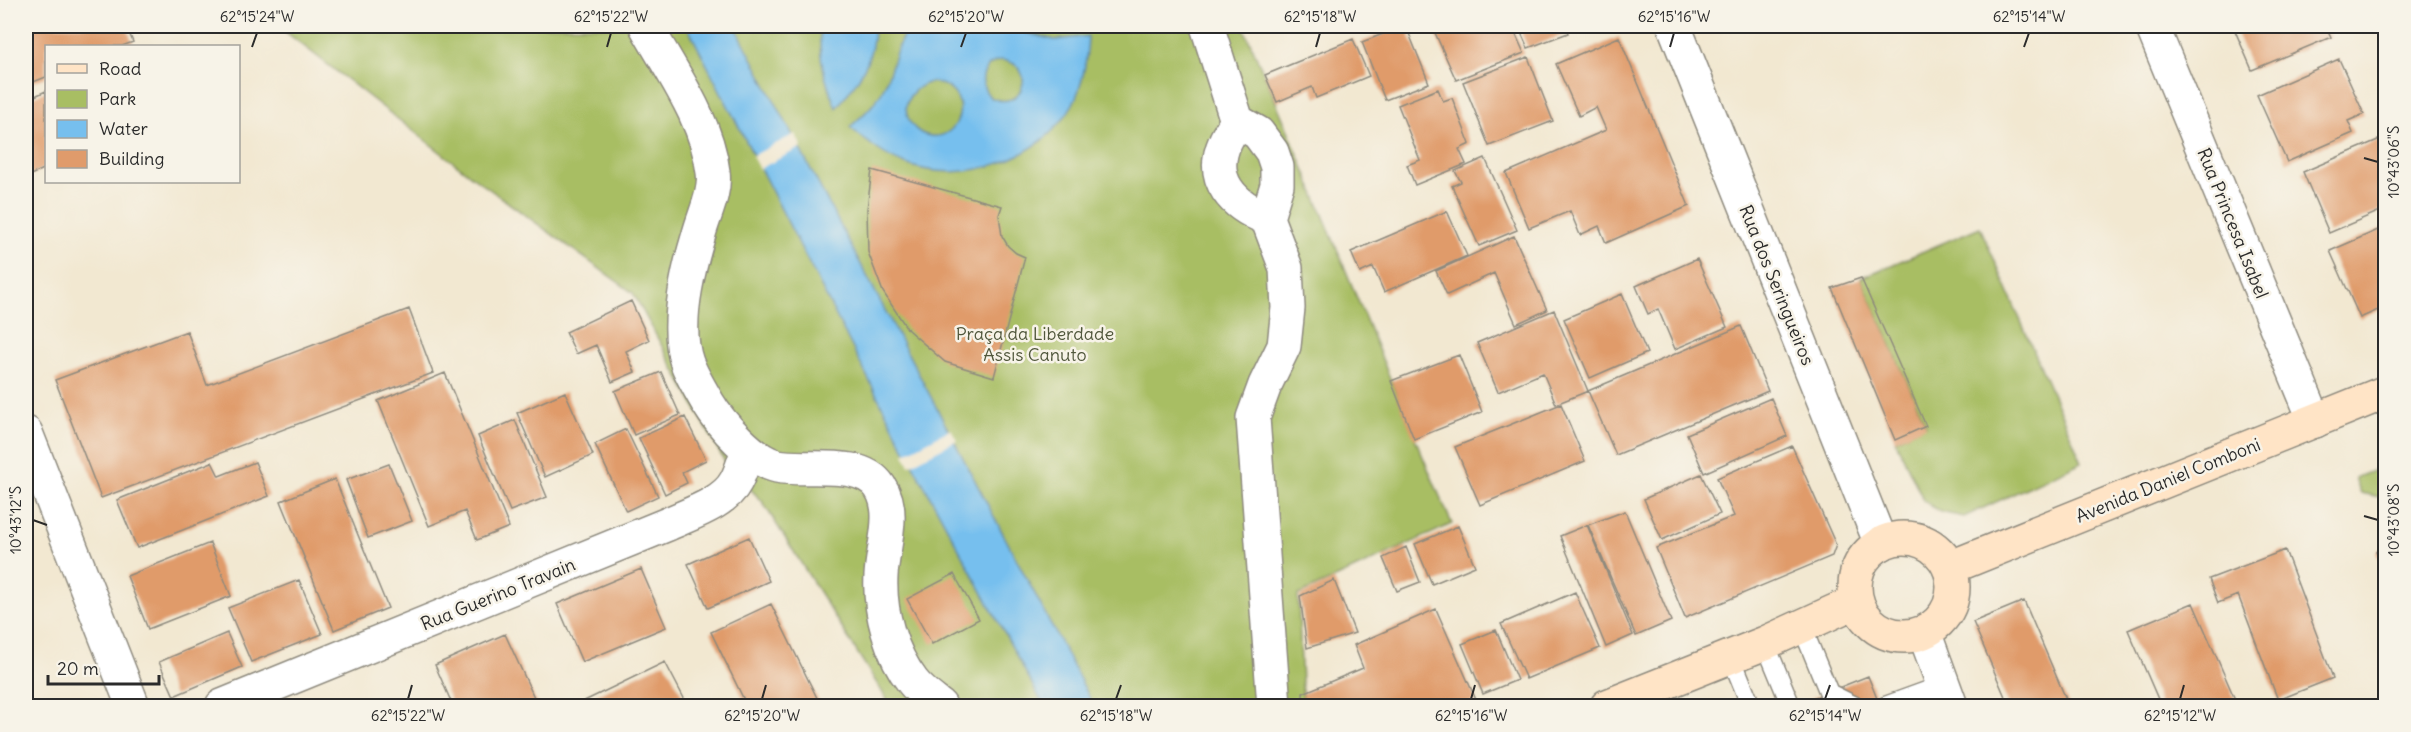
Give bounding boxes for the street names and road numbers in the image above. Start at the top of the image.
street label: Rua Princesa Isabel [2192,144,2274,302]
street label: Rua dos Seringueiros [1734,202,1820,368]
street label: Avenida Daniel Comboni [2072,432,2264,528]
street label: Rua Guerino Travain [417,552,579,636]

